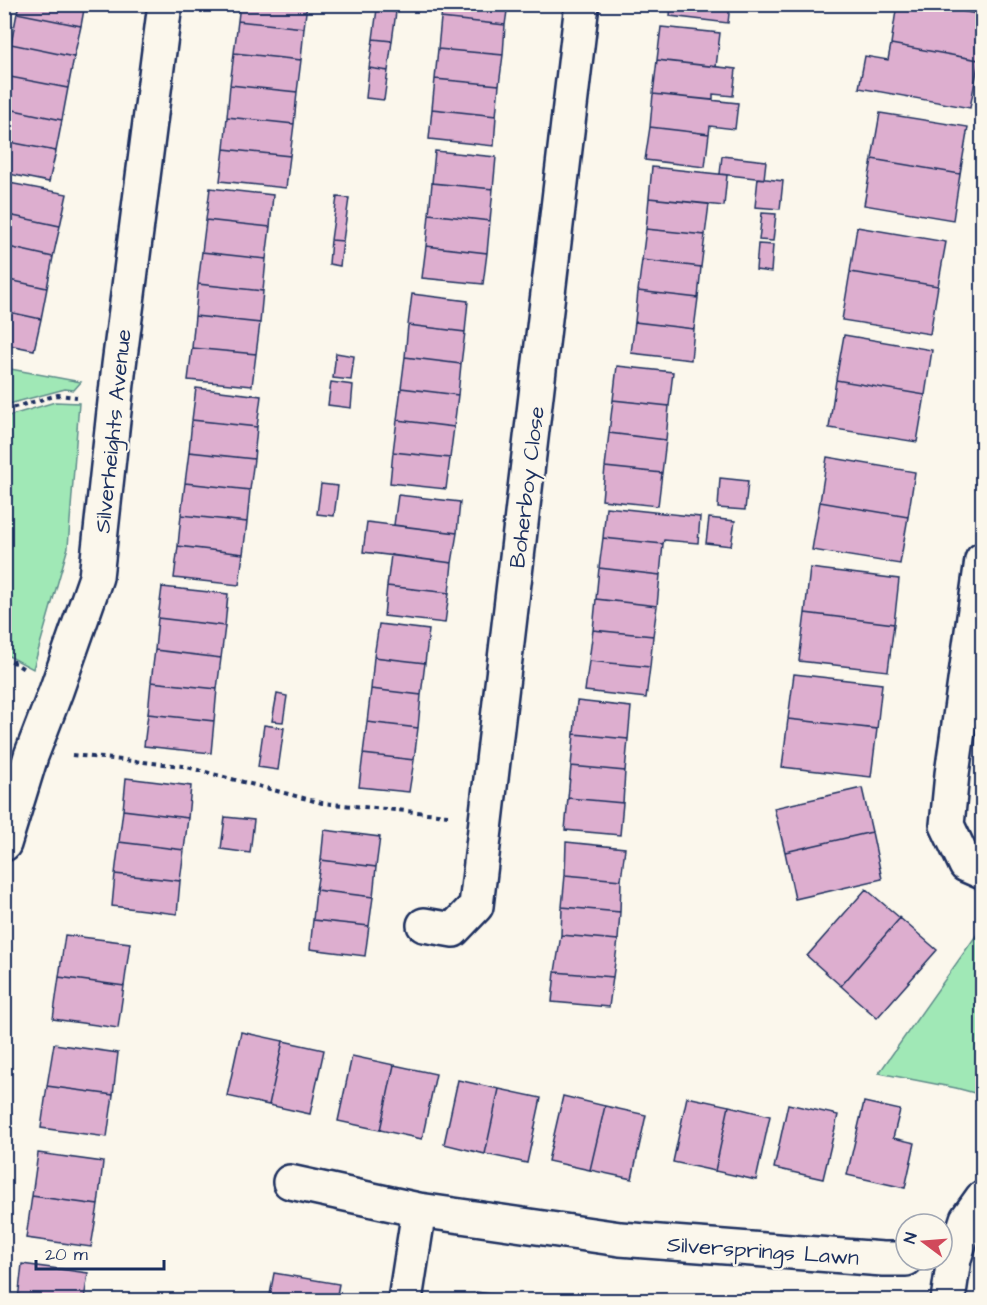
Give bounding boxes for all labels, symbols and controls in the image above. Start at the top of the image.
street label: Silverheights Avenue [87,328,141,535]
street label: Boherboy Close [502,404,554,570]
north arrow [894,1212,954,1272]
street label: Silversprings Lawn [666,1229,860,1275]
text: N [899,1230,922,1246]
scale bar [36,1233,164,1271]
text: 20 m [45,1242,88,1267]

